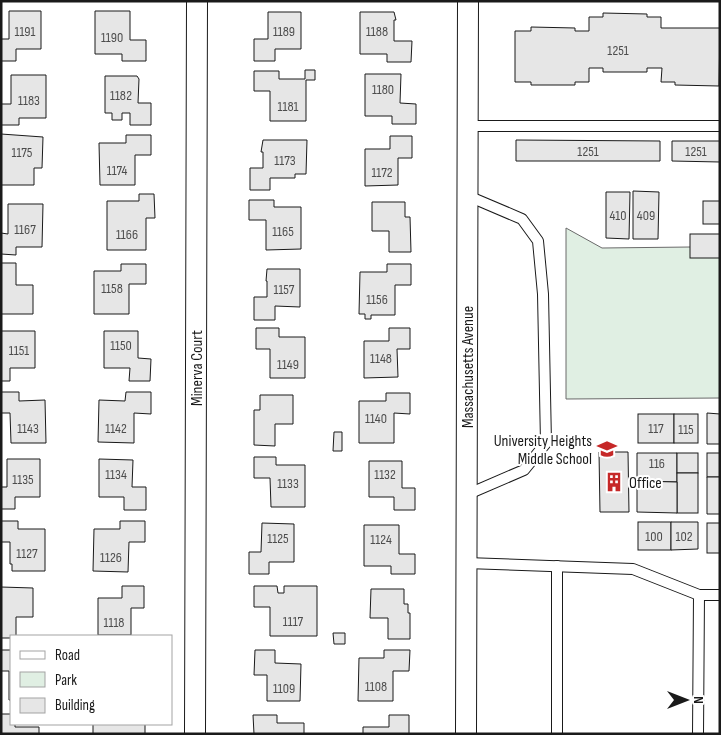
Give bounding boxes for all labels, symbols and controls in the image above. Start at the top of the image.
house number: 1191 [15,23,36,40]
house number: 1189 [273,23,295,40]
house number: 1188 [366,23,388,40]
house number: 1190 [101,29,123,46]
house number: 1251 [607,42,629,59]
house number: 1180 [372,81,394,98]
house number: 1182 [110,87,132,104]
house number: 1183 [18,92,40,109]
house number: 1181 [278,98,299,115]
house number: 1251 [577,143,599,160]
house number: 1251 [685,143,707,160]
house number: 1175 [12,144,33,161]
house number: 1173 [274,152,296,169]
house number: 1174 [107,162,127,179]
house number: 1172 [371,164,393,181]
house number: 410 [609,207,627,224]
house number: 409 [637,207,655,224]
house number: 1167 [14,221,36,238]
house number: 1165 [272,223,294,240]
house number: 1166 [116,226,138,243]
house number: 1158 [101,280,123,297]
house number: 1157 [274,281,295,298]
house number: 1156 [366,291,388,308]
street label: Massachusetts Avenue [459,306,478,428]
street label: Minerva Court [188,330,207,406]
house number: 1150 [110,337,132,354]
house number: 1151 [9,342,29,359]
house number: 1148 [370,350,392,367]
house number: 1149 [277,356,299,373]
house number: 1140 [365,410,387,427]
house number: 1143 [17,420,39,437]
house number: 1142 [105,420,127,437]
house number: 117 [648,420,664,437]
house number: 115 [678,421,694,438]
place label: University Heights Middle School [494,432,592,469]
school or university icon: University Heights Middle School [596,438,618,460]
house number: 116 [649,455,665,472]
house number: 1134 [105,466,127,483]
house number: 1132 [374,466,396,483]
house number: 1135 [12,471,34,488]
building icon: Office [603,471,625,493]
place label: Office [629,474,662,493]
house number: 1133 [277,475,299,492]
house number: 100 [645,528,663,545]
house number: 102 [676,528,693,545]
house number: 1125 [267,530,289,547]
house number: 1124 [370,531,392,548]
house number: 1127 [16,545,38,562]
house number: 1126 [100,549,122,566]
house number: 1117 [283,613,304,630]
house number: 1118 [104,614,124,631]
legend [10,635,172,725]
text: Road [55,646,80,665]
text: Park [55,671,77,690]
north arrow [661,675,711,725]
house number: 1108 [365,678,387,695]
house number: 1109 [273,680,295,697]
text: Building [55,696,95,715]
text: N [690,696,707,704]

